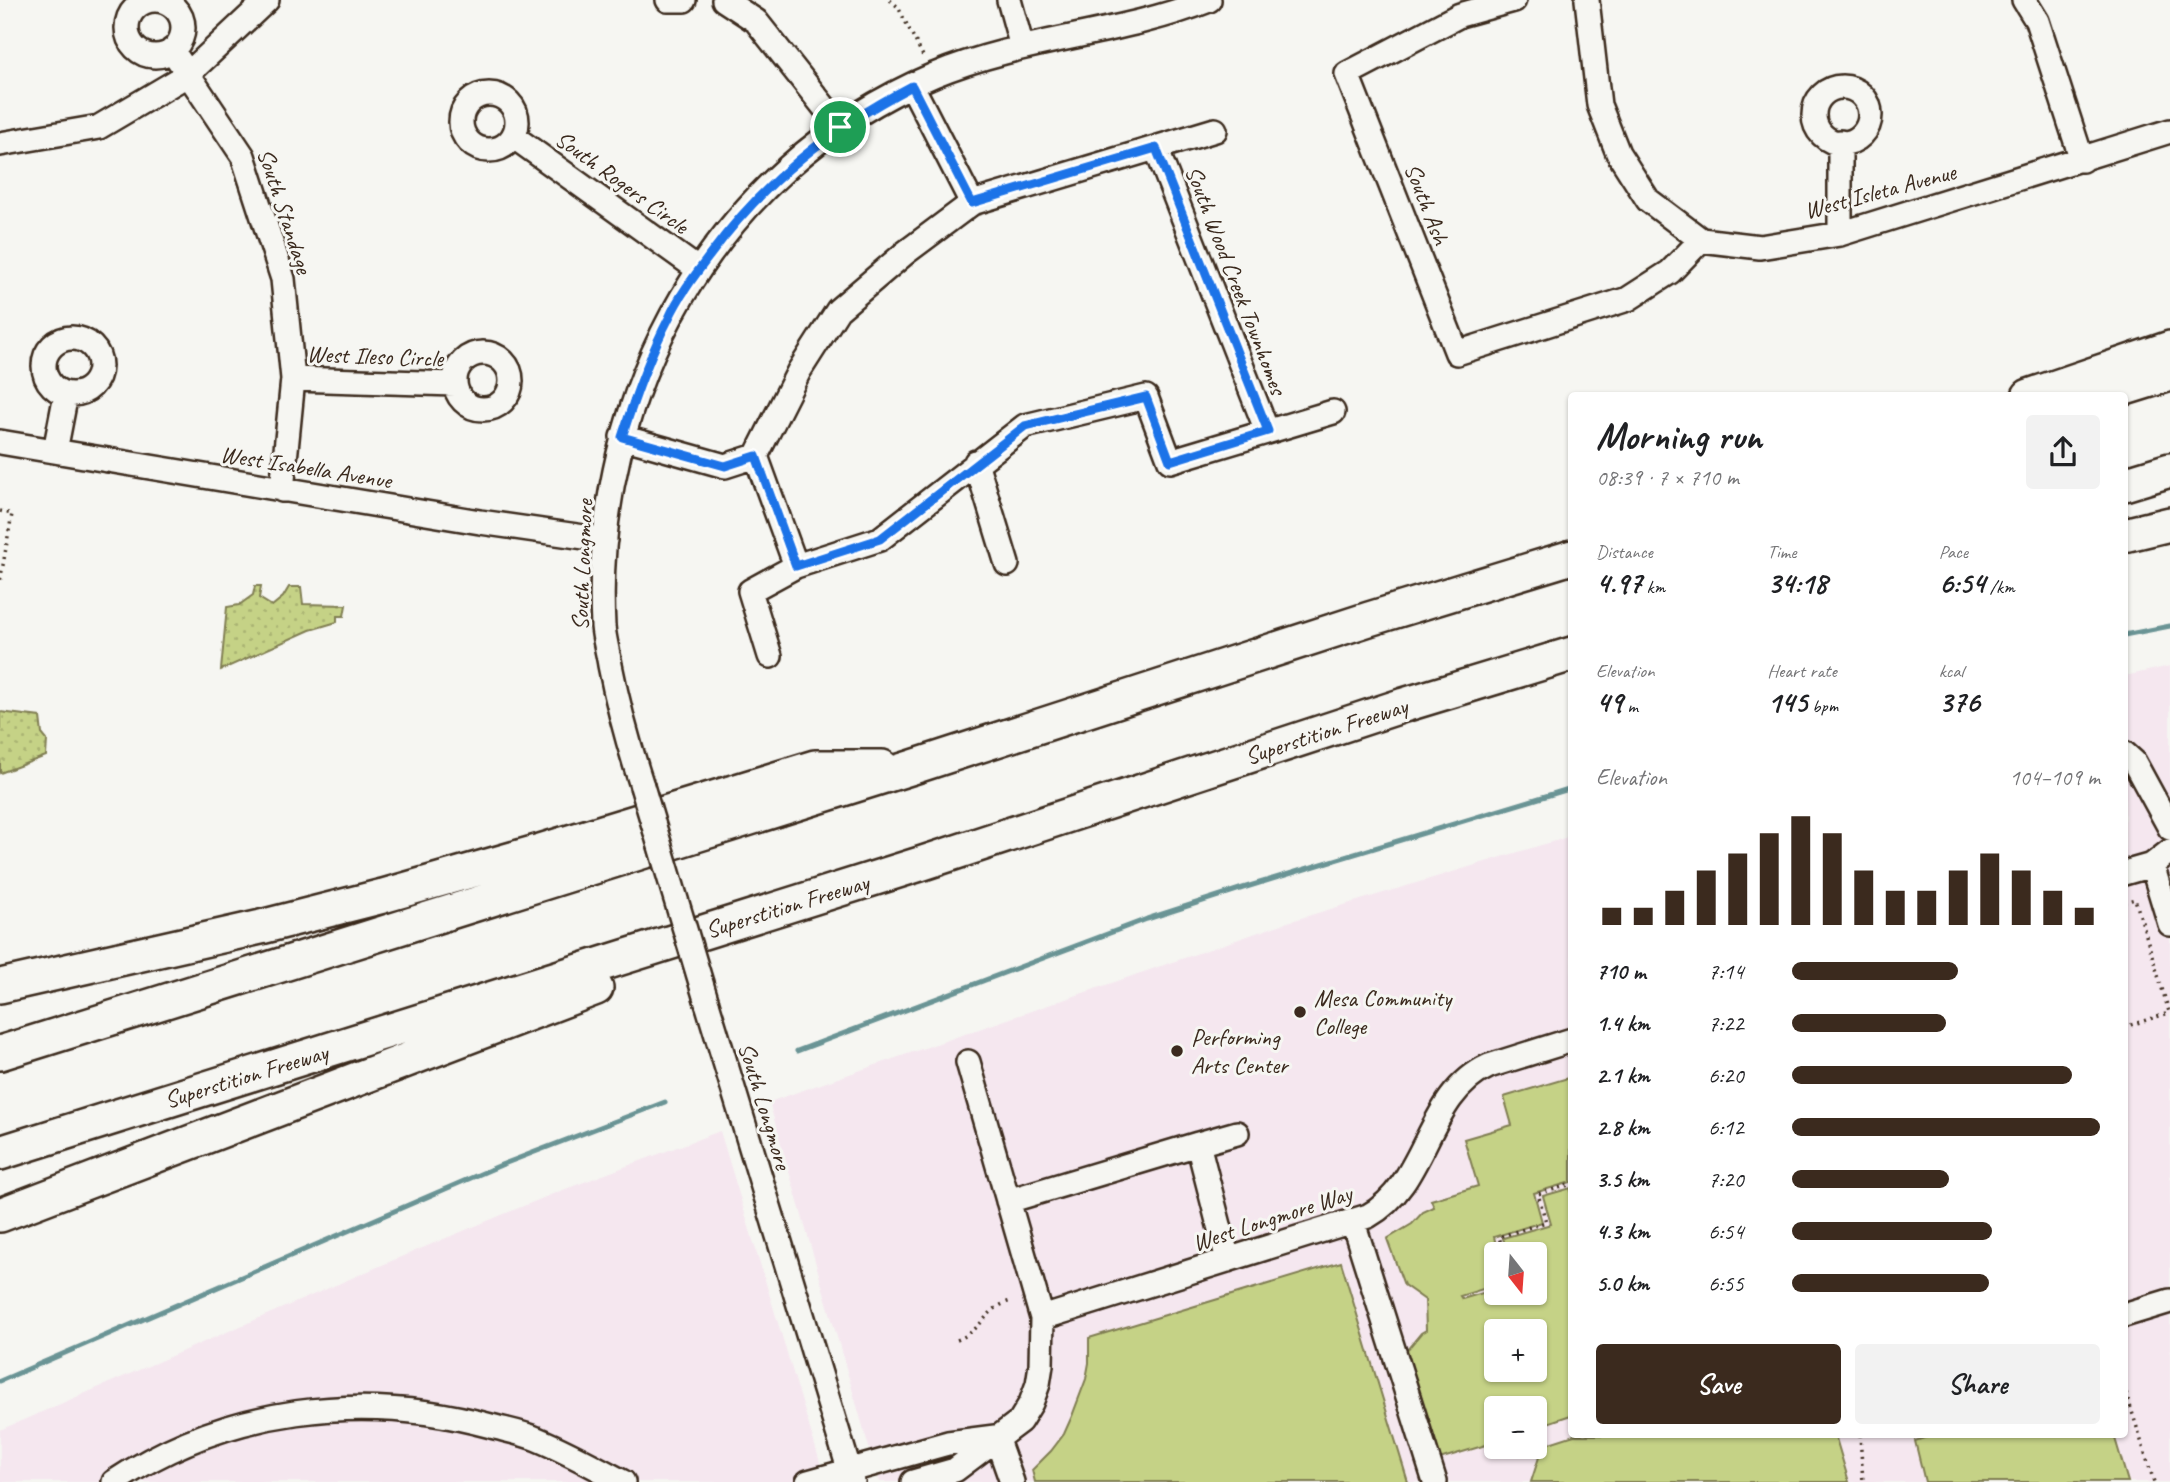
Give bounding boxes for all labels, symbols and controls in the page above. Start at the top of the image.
pin [810,97,870,157]
icon: arrive [821,108,859,146]
street label: South Rogers Circle [549,124,696,242]
street label: South Standage [251,145,320,279]
street label: West Isleta Avenue [1801,156,1961,226]
street label: South Ash [1398,159,1457,251]
street label: South Wood Creek Townhomes [1179,161,1294,401]
street label: West Ileso Circle [306,339,446,373]
text: Morning run [1596,413,1762,460]
button: share [2026,415,2100,489]
street label: West Isabella Avenue [218,439,396,496]
text: 08:39 · 7 × 710 m [1596,463,1739,492]
street label: South Longmore [565,497,599,631]
text: Distance [1596,540,1653,564]
text: Time [1767,540,1796,564]
text: Pace [1939,540,1968,564]
text: 4.97 [1596,564,1642,602]
text: 34:18 [1767,564,1827,602]
text: 6:54 [1939,564,1985,602]
text: km [1642,575,1665,599]
text: /km [1985,575,2015,599]
text: Elevation [1596,659,1654,683]
text: Heart rate [1767,659,1837,683]
text: kcal [1939,659,1964,683]
text: 49 [1596,683,1623,721]
text: 145 [1767,683,1807,721]
text: 376 [1939,683,1980,721]
street label: Superstition Freeway [1241,690,1413,771]
text: m [1623,694,1638,718]
text: bpm [1807,694,1838,718]
text: Elevation [1596,763,1667,792]
text: 104–109 m [2009,763,2100,792]
street label: Superstition Freeway [702,866,874,945]
text: 710 m [1596,957,1646,986]
text: 7:14 [1708,957,1744,986]
place label: Mesa Community College [1314,983,1453,1041]
marker: Mesa Community College [1292,1004,1308,1020]
text: 1.4 km [1596,1009,1650,1038]
text: 7:22 [1708,1009,1744,1038]
place label: Performing Arts Center [1191,1022,1290,1080]
street label: Superstition Freeway [161,1036,333,1115]
street label: South Longmore [731,1039,799,1175]
marker: Performing Arts Center [1169,1043,1185,1059]
text: 2.1 km [1596,1061,1650,1090]
text: 6:20 [1708,1061,1744,1090]
text: 2.8 km [1596,1113,1650,1142]
text: 6:12 [1708,1113,1744,1142]
text: 3.5 km [1596,1165,1649,1194]
text: 7:20 [1708,1165,1744,1194]
street label: West Longmore Way [1189,1178,1357,1258]
text: 4.3 km [1596,1217,1650,1246]
text: 6:54 [1708,1217,1744,1246]
north arrow [1484,1242,1547,1306]
map controls [1484,1242,1547,1459]
text: 5.0 km [1596,1269,1649,1298]
text: 6:55 [1708,1269,1744,1298]
button: + [1484,1319,1547,1382]
button: Save [1596,1344,1841,1424]
button: Share [1855,1344,2100,1424]
button: − [1484,1396,1547,1459]

